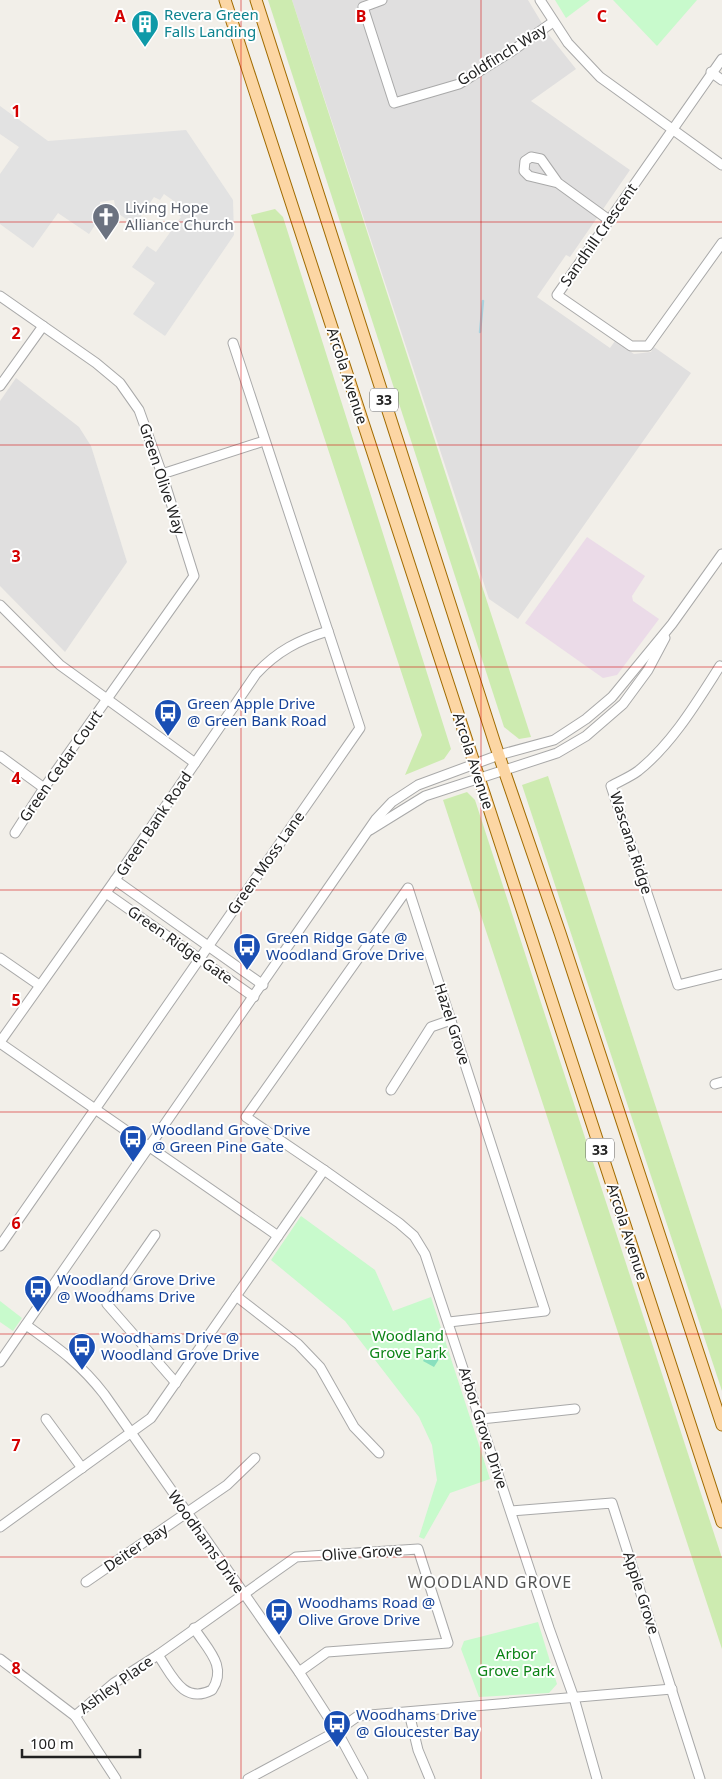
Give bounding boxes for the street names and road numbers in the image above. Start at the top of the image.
street label: Goldfinch Way [453,19,550,90]
street label: Sandhill Crescent [555,179,641,290]
street label: Arcola Avenue [323,325,373,427]
road number: 33 [370,388,398,412]
street label: Green Olive Way [136,420,191,537]
street label: Green Cedar Court [14,705,107,825]
street label: Arcola Avenue [449,710,499,812]
street label: Green Bank Road [111,767,196,880]
street label: Wascana Ridge [606,789,658,896]
street label: Green Moss Lane [222,807,308,918]
street label: Green Ridge Gate [124,900,237,988]
street label: Hazel Grove [430,980,476,1067]
road number: 33 [586,1138,614,1162]
street label: Arcola Avenue [603,1181,653,1283]
street label: Arbor Grove Drive [455,1364,513,1491]
street label: Woodhams Drive [164,1486,250,1597]
street label: Deiter Bay [100,1518,172,1576]
street label: Olive Grove [321,1539,403,1565]
street label: Apple Grove [619,1549,665,1637]
street label: Ashley Place [74,1651,156,1718]

